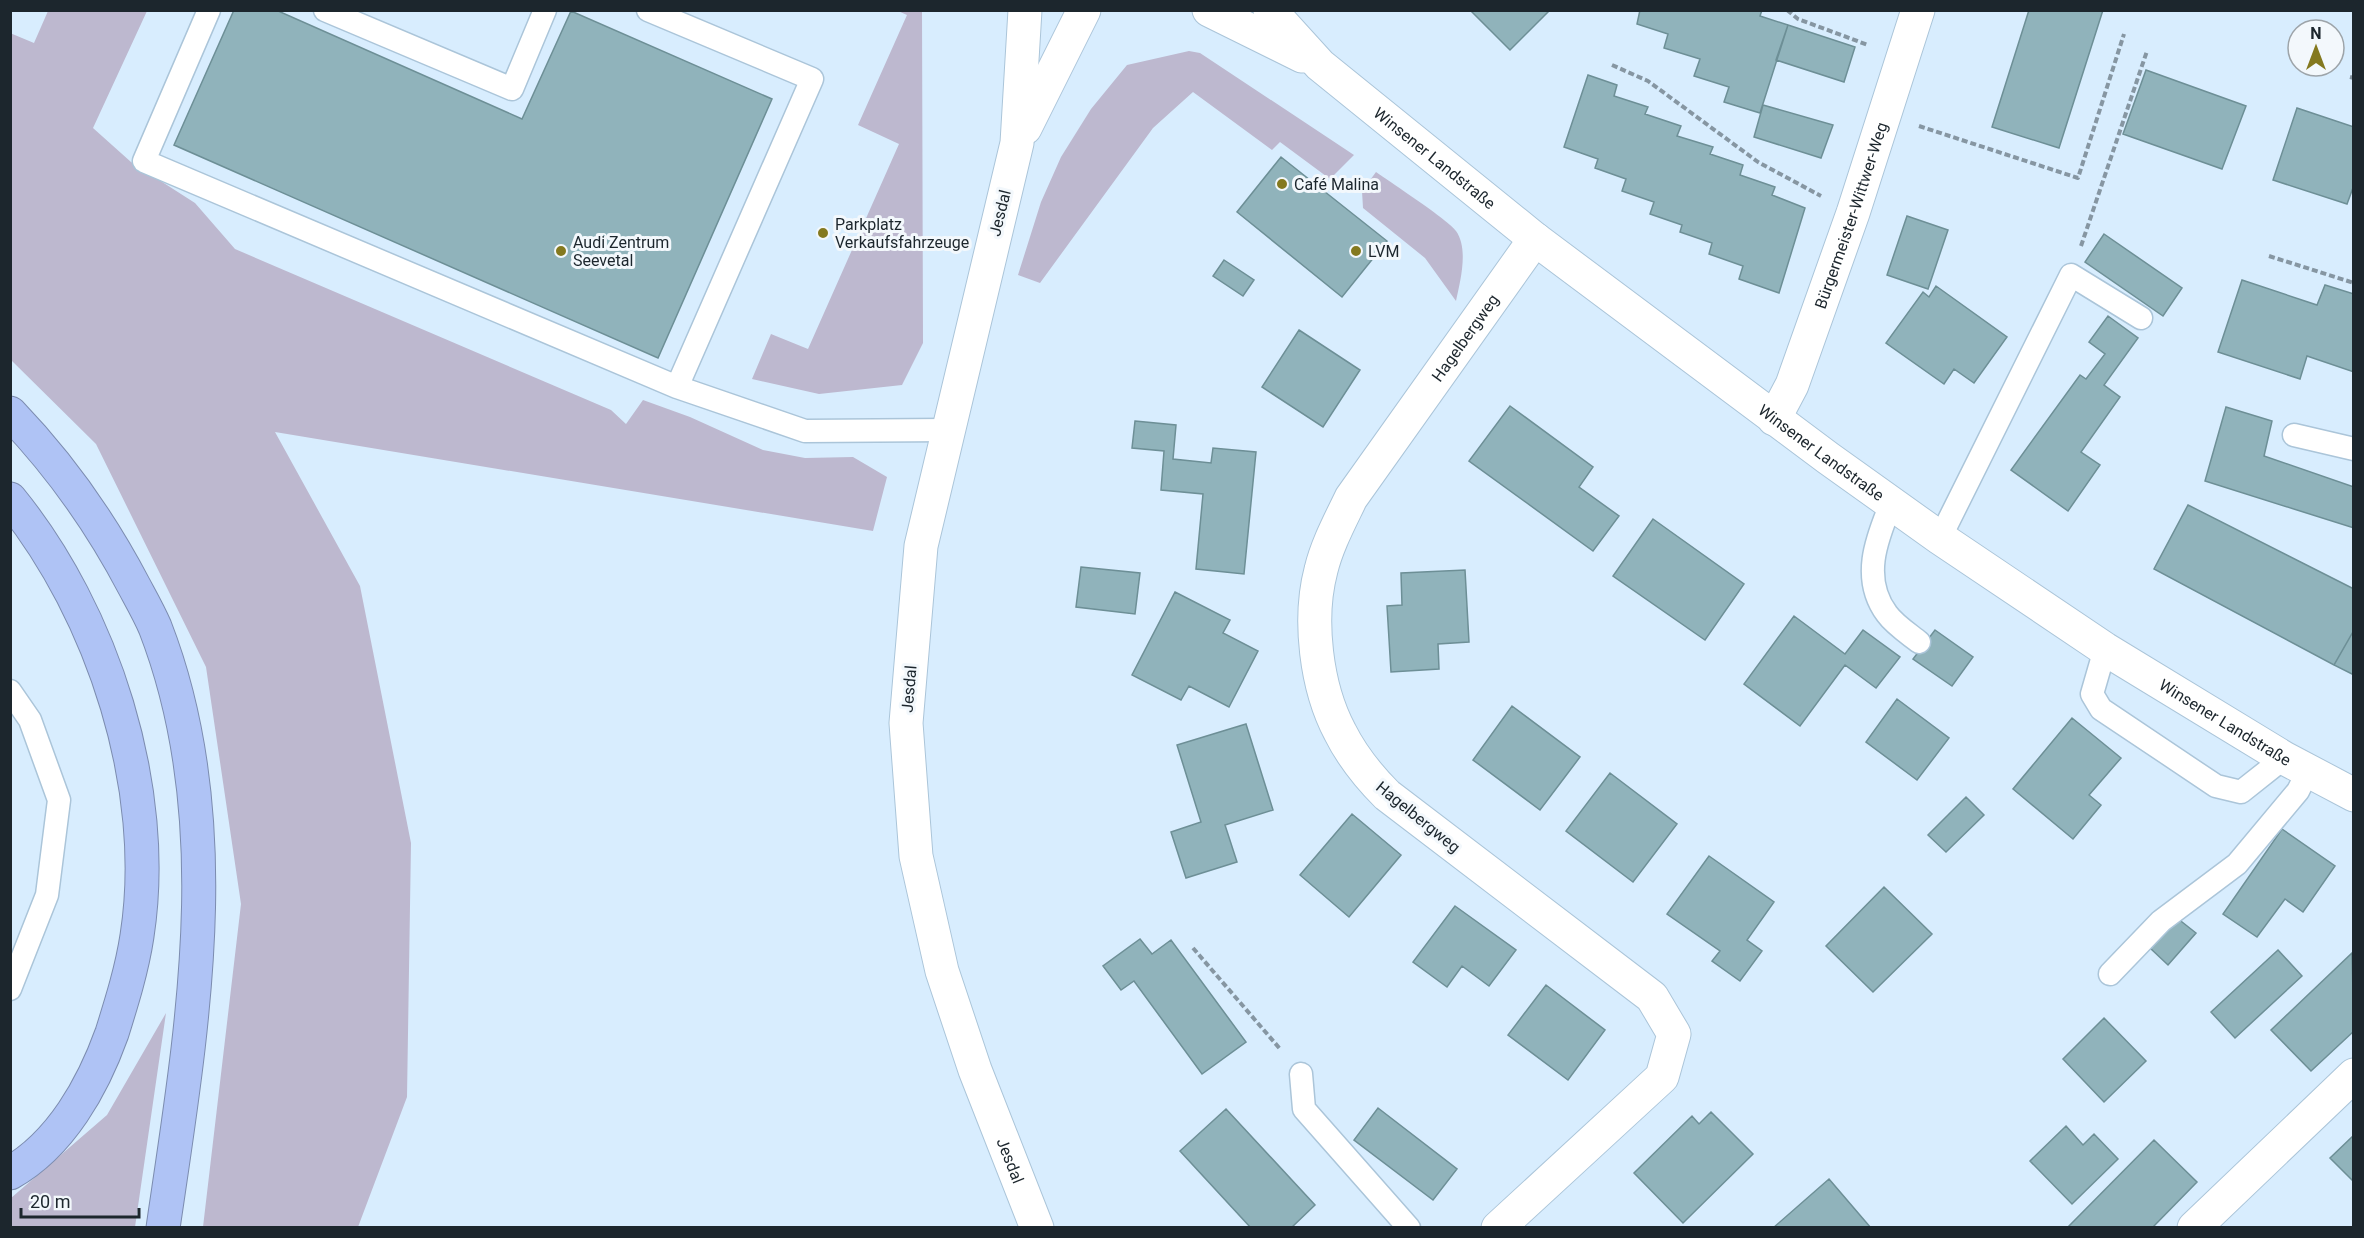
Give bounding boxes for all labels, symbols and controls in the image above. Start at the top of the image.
north arrow [2286,18,2346,78]
text: N [2310,24,2322,43]
street label: Winsener Landstraße [1370,103,1499,213]
street label: Bürgermeister-Wittwer-Weg [1810,120,1891,311]
place label: Café Malina [1294,175,1379,194]
marker: Café Malina [1275,177,1289,191]
street label: Jesdal [985,188,1015,238]
place label: Parkplatz Verkaufsfahrzeuge [835,215,969,252]
marker: Parkplatz Verkaufsfahrzeuge [816,226,830,240]
place label: Audi Zentrum Seevetal [573,233,669,270]
place label: LVM [1368,242,1399,261]
marker: Audi Zentrum Seevetal [554,244,568,258]
marker: LVM [1349,244,1363,258]
street label: Hagelbergweg [1427,290,1502,385]
street label: Winsener Landstraße [1755,400,1888,505]
street label: Jesdal [897,665,921,713]
street label: Winsener Landstraße [2156,675,2294,770]
street label: Hagelbergweg [1372,777,1464,857]
street label: Jesdal [993,1135,1028,1186]
scale bar [21,1181,140,1219]
text: 20 m [30,1191,70,1212]

